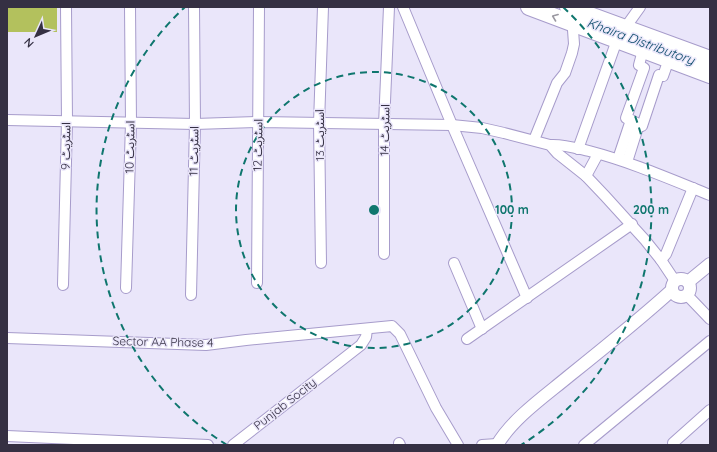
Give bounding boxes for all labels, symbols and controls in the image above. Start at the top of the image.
one-way arrow [552,14,559,22]
water label: Khaira Distributory [585,14,698,68]
north arrow [16,16,56,56]
text: N [21,35,37,51]
street label: اسٹریٹ 14 [377,104,393,156]
street label: اسٹریٹ 13 [312,109,327,161]
street label: اسٹریٹ 12 [250,119,266,171]
street label: اسٹریٹ 10 [122,120,138,173]
street label: اسٹریٹ 9 [58,122,73,170]
street label: اسٹریٹ 11 [186,126,201,176]
text: 100 m [495,202,529,217]
text: 200 m [633,202,669,217]
centre of rings [367,203,381,217]
street label: Sector AA Phase 4 [112,333,214,350]
street label: Punjab Socity [250,374,319,433]

